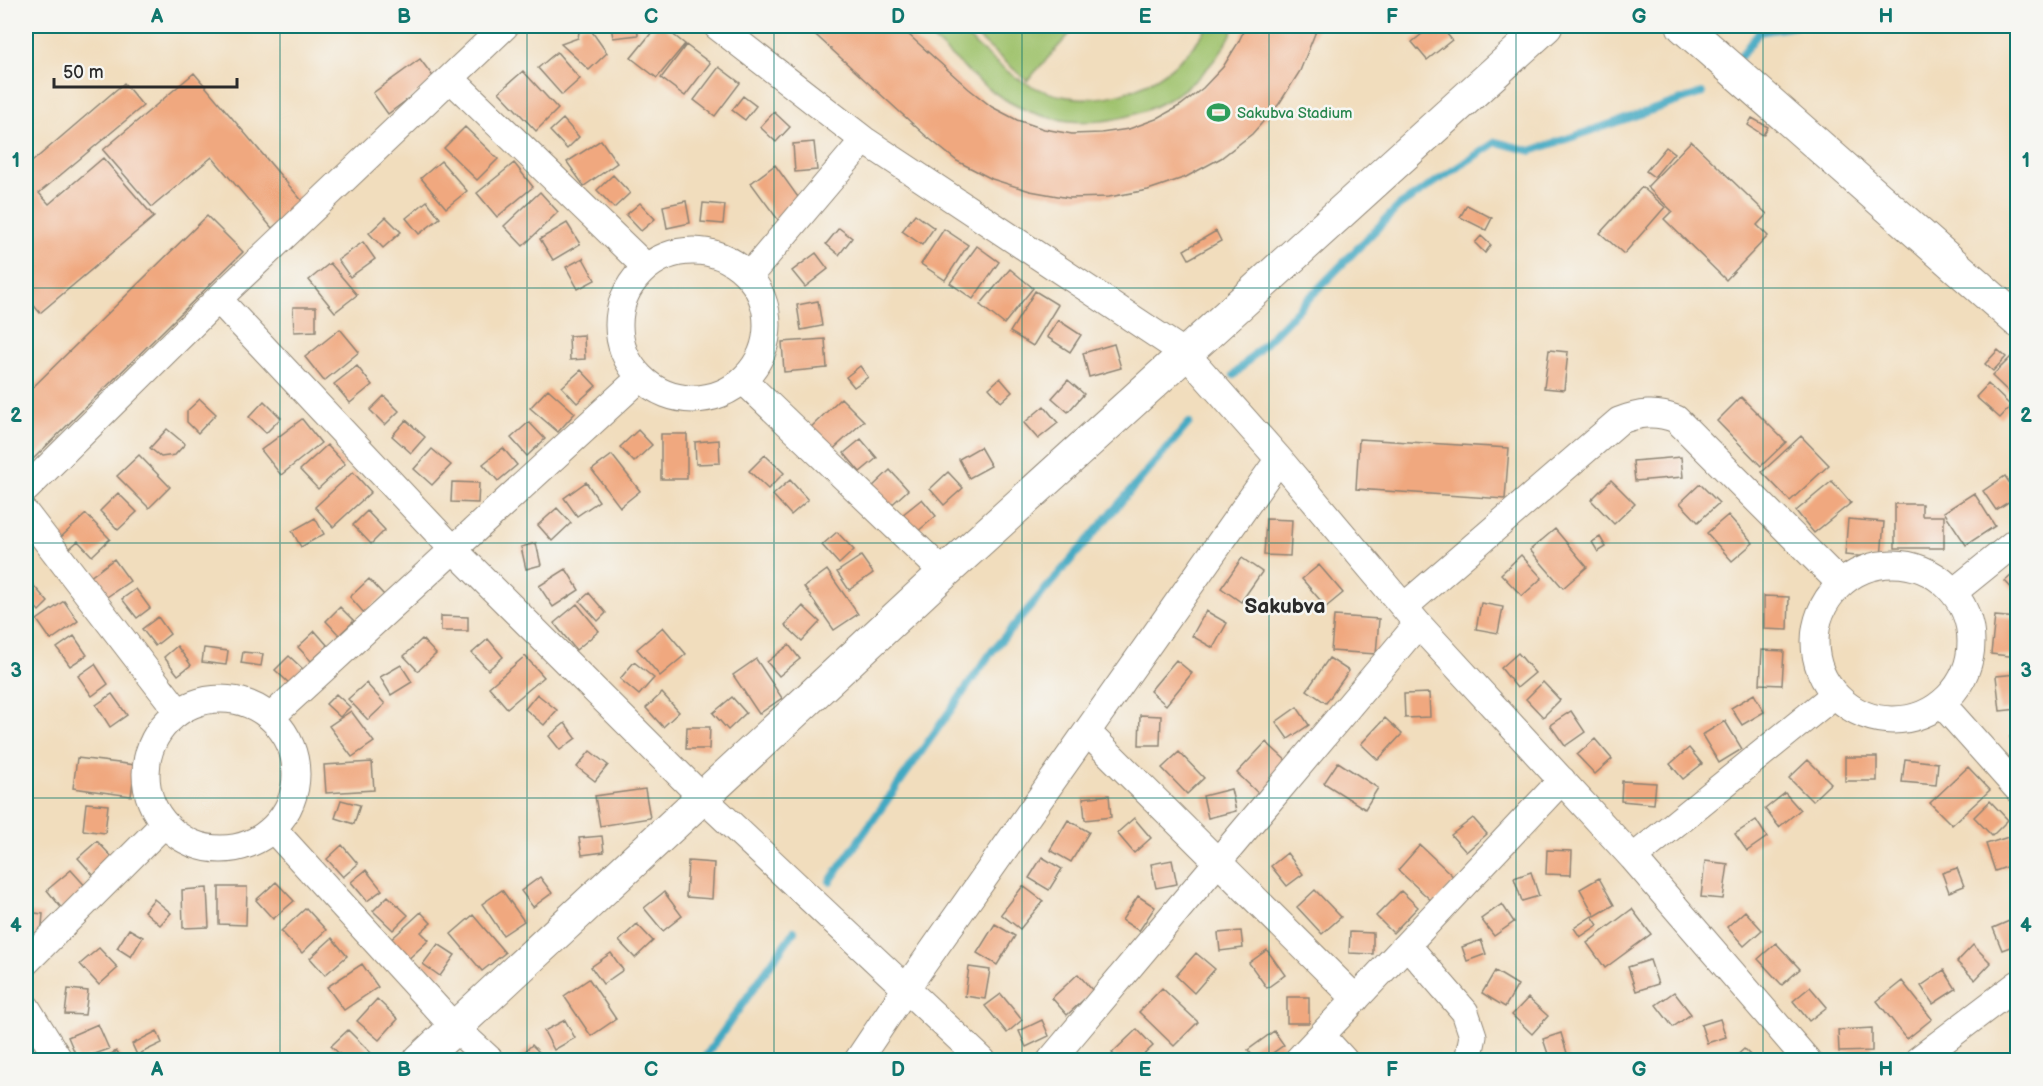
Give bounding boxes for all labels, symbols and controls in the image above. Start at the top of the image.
text: A [150,5,164,29]
text: B [397,5,411,29]
text: C [644,5,658,29]
text: D [891,5,905,29]
text: E [1139,5,1152,29]
text: F [1386,5,1398,29]
text: G [1632,5,1647,29]
text: H [1879,5,1893,29]
scale bar [54,51,237,89]
text: 50 m [63,62,104,83]
sports icon: Sakubva Stadium [1206,100,1232,126]
place label: Sakubva Stadium [1237,104,1352,123]
text: 1 [12,149,20,173]
text: 1 [2022,149,2030,173]
text: 2 [10,404,22,428]
text: 2 [2020,404,2032,428]
district label: Sakubva [1245,594,1325,619]
text: 3 [10,659,22,683]
text: 3 [2020,659,2032,683]
text: 4 [10,914,22,938]
text: 4 [2020,914,2032,938]
text: A [150,1058,164,1082]
text: B [397,1058,411,1082]
text: C [644,1058,658,1082]
text: D [891,1058,905,1082]
text: E [1139,1058,1152,1082]
text: F [1386,1058,1398,1082]
text: G [1632,1058,1647,1082]
text: H [1879,1058,1893,1082]

